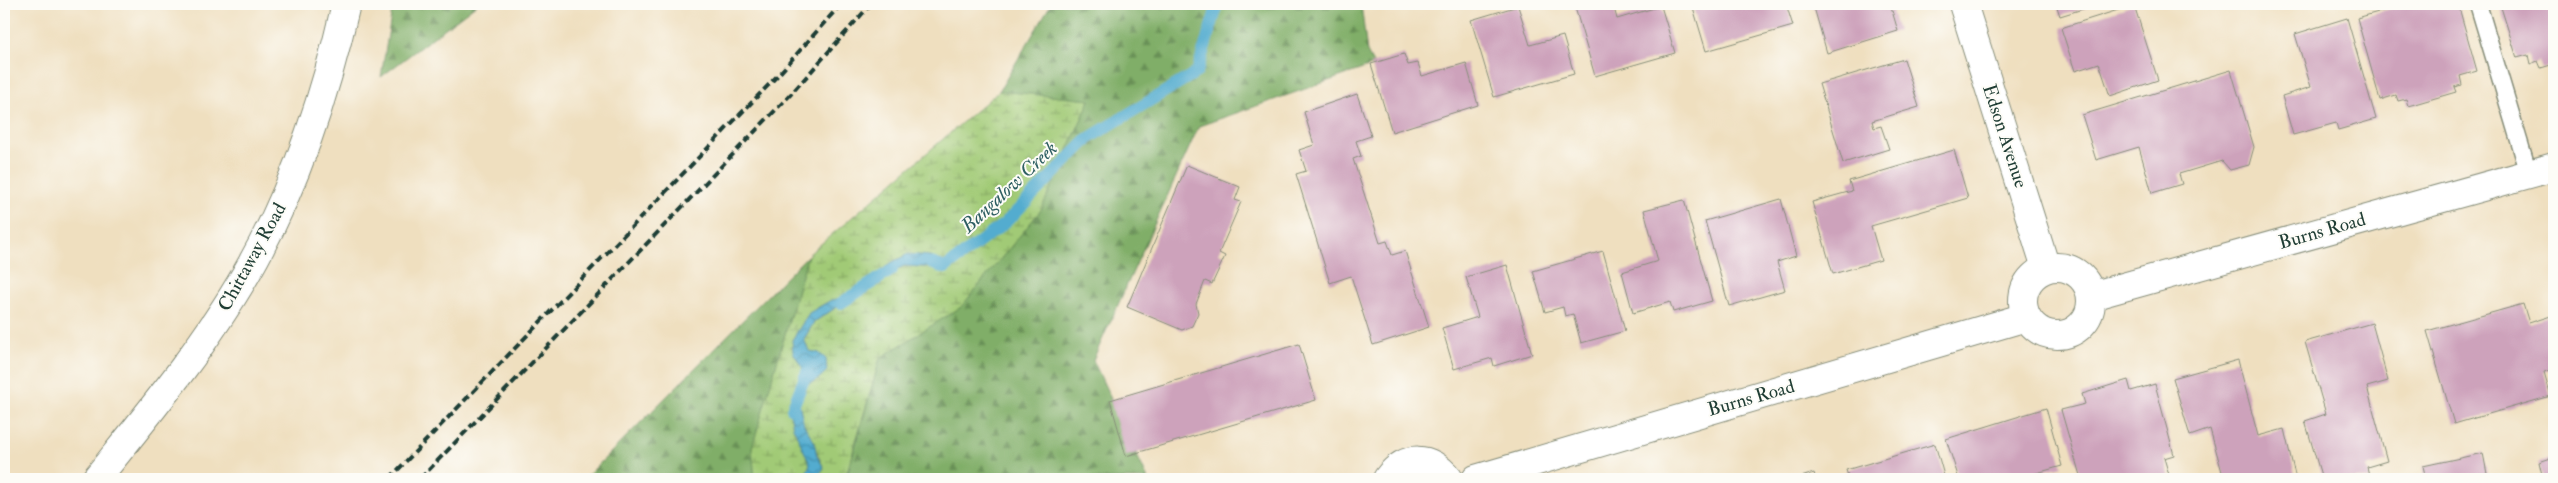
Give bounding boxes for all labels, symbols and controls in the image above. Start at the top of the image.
street label: Edson Avenue [1977,81,2033,191]
water label: Bangalow Creek [955,136,1062,239]
street label: Chittaway Road [212,198,292,315]
street label: Burns Road [2276,207,2369,255]
street label: Burns Road [1705,374,1798,422]

